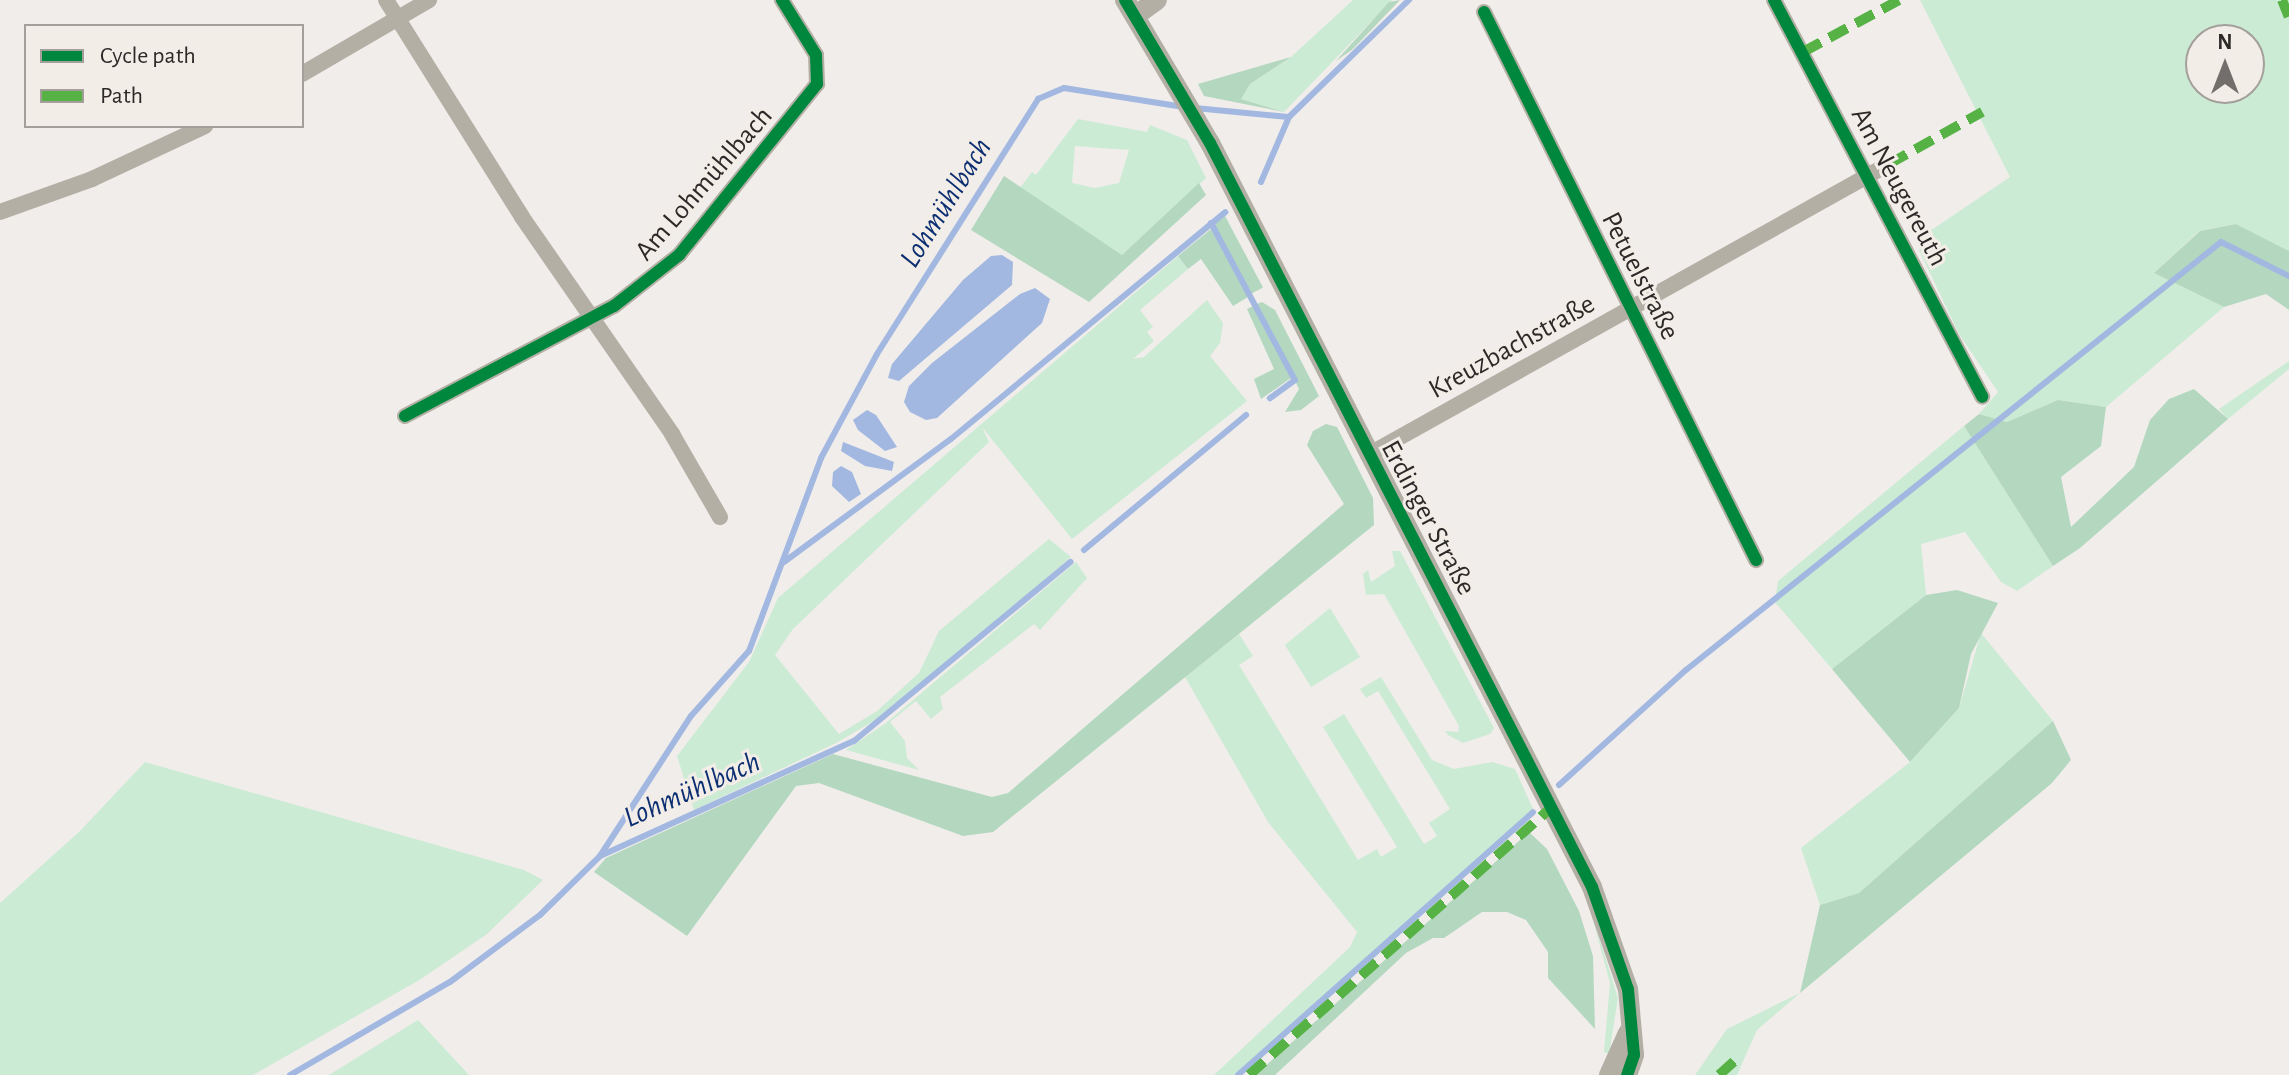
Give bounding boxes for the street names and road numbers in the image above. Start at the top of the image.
street label: Am Lohmühlbach [628,100,780,268]
street label: Am Neugereuth [1843,102,1955,272]
street label: Petuelstraße [1594,207,1686,345]
street label: Kreuzbachstraße [1423,288,1601,406]
street label: Erdinger Straße [1373,435,1483,601]

